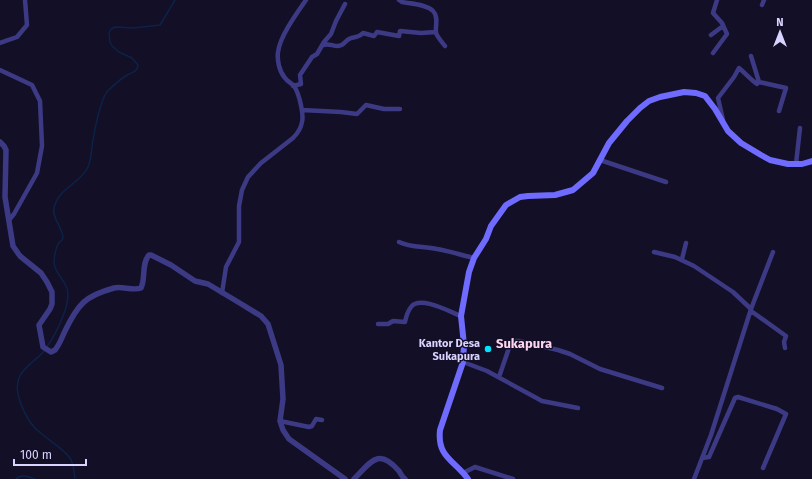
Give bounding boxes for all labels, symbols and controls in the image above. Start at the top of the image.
north arrow [760,12,800,52]
text: N [776,16,784,29]
district label: Sukapura [496,336,552,351]
place label: Kantor Desa Sukapura [419,337,480,363]
marker: Kantor Desa Sukapura [483,344,493,354]
scale bar [14,441,86,467]
text: 100 m [20,448,52,462]

